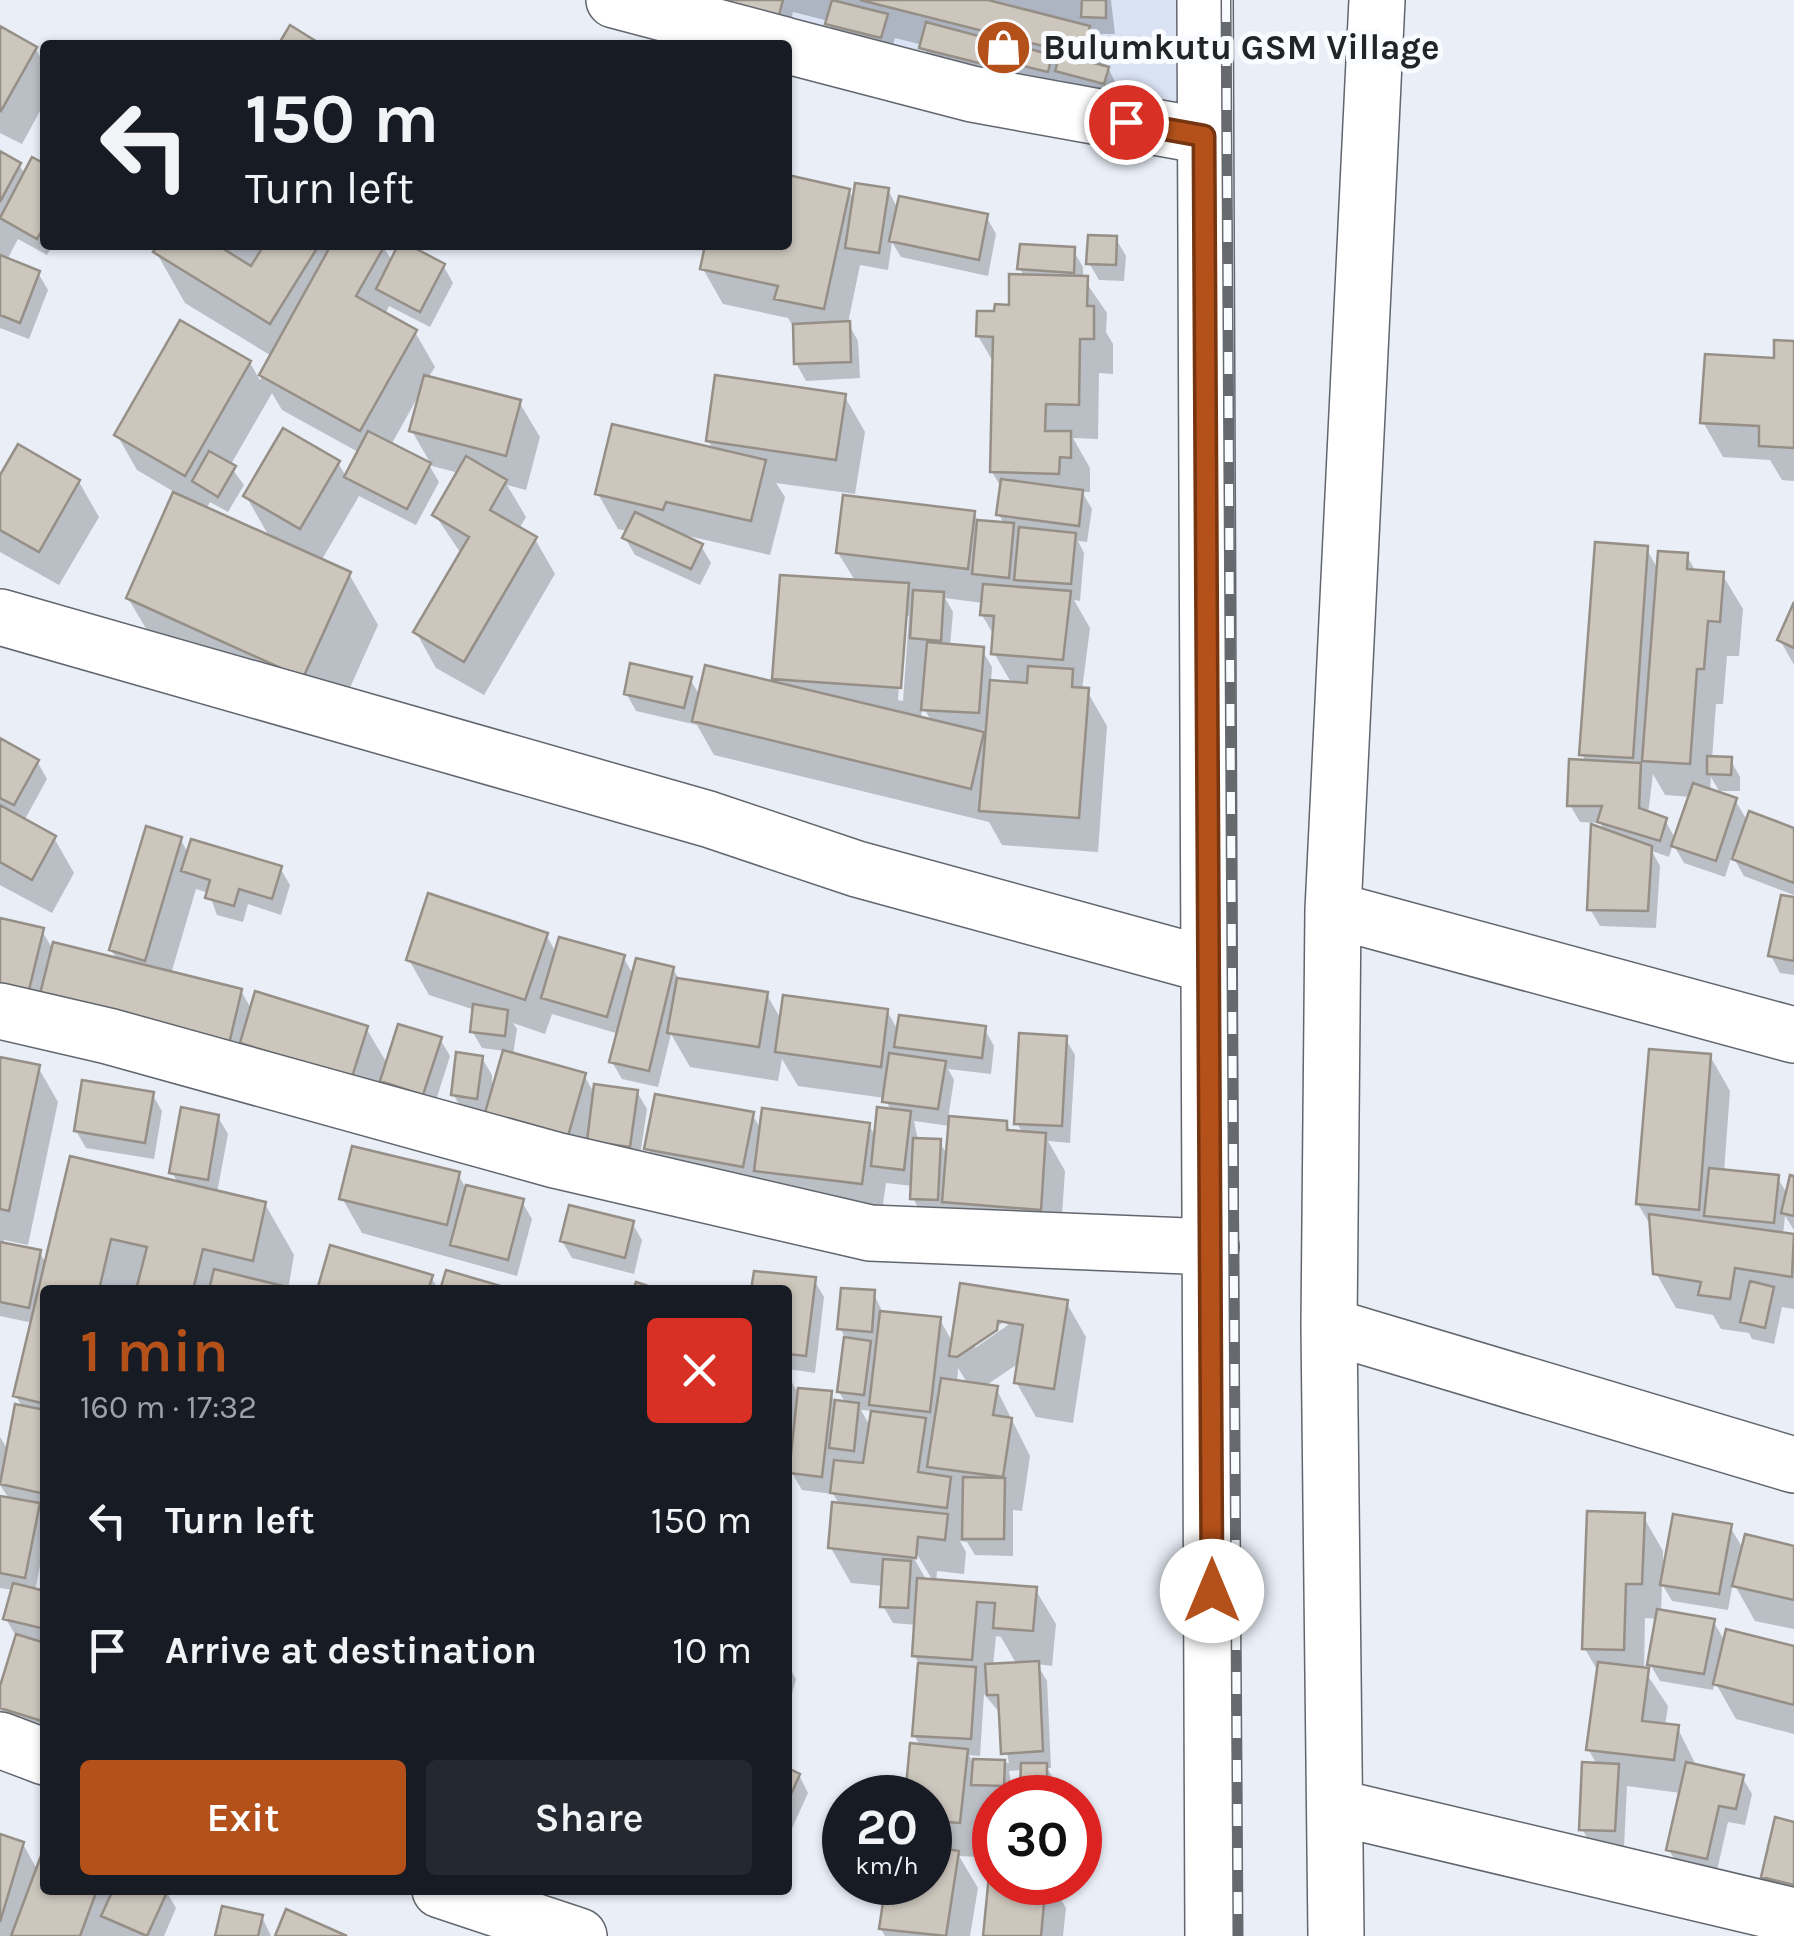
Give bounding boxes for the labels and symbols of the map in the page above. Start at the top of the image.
shop icon: Bulumkutu GSM Village [974,17,1034,77]
place label: Bulumkutu GSM Village [1043,27,1439,69]
pin [1084,80,1169,165]
position arrow [1160,1539,1264,1643]
speed limit sign: 30 [972,1775,1102,1905]

